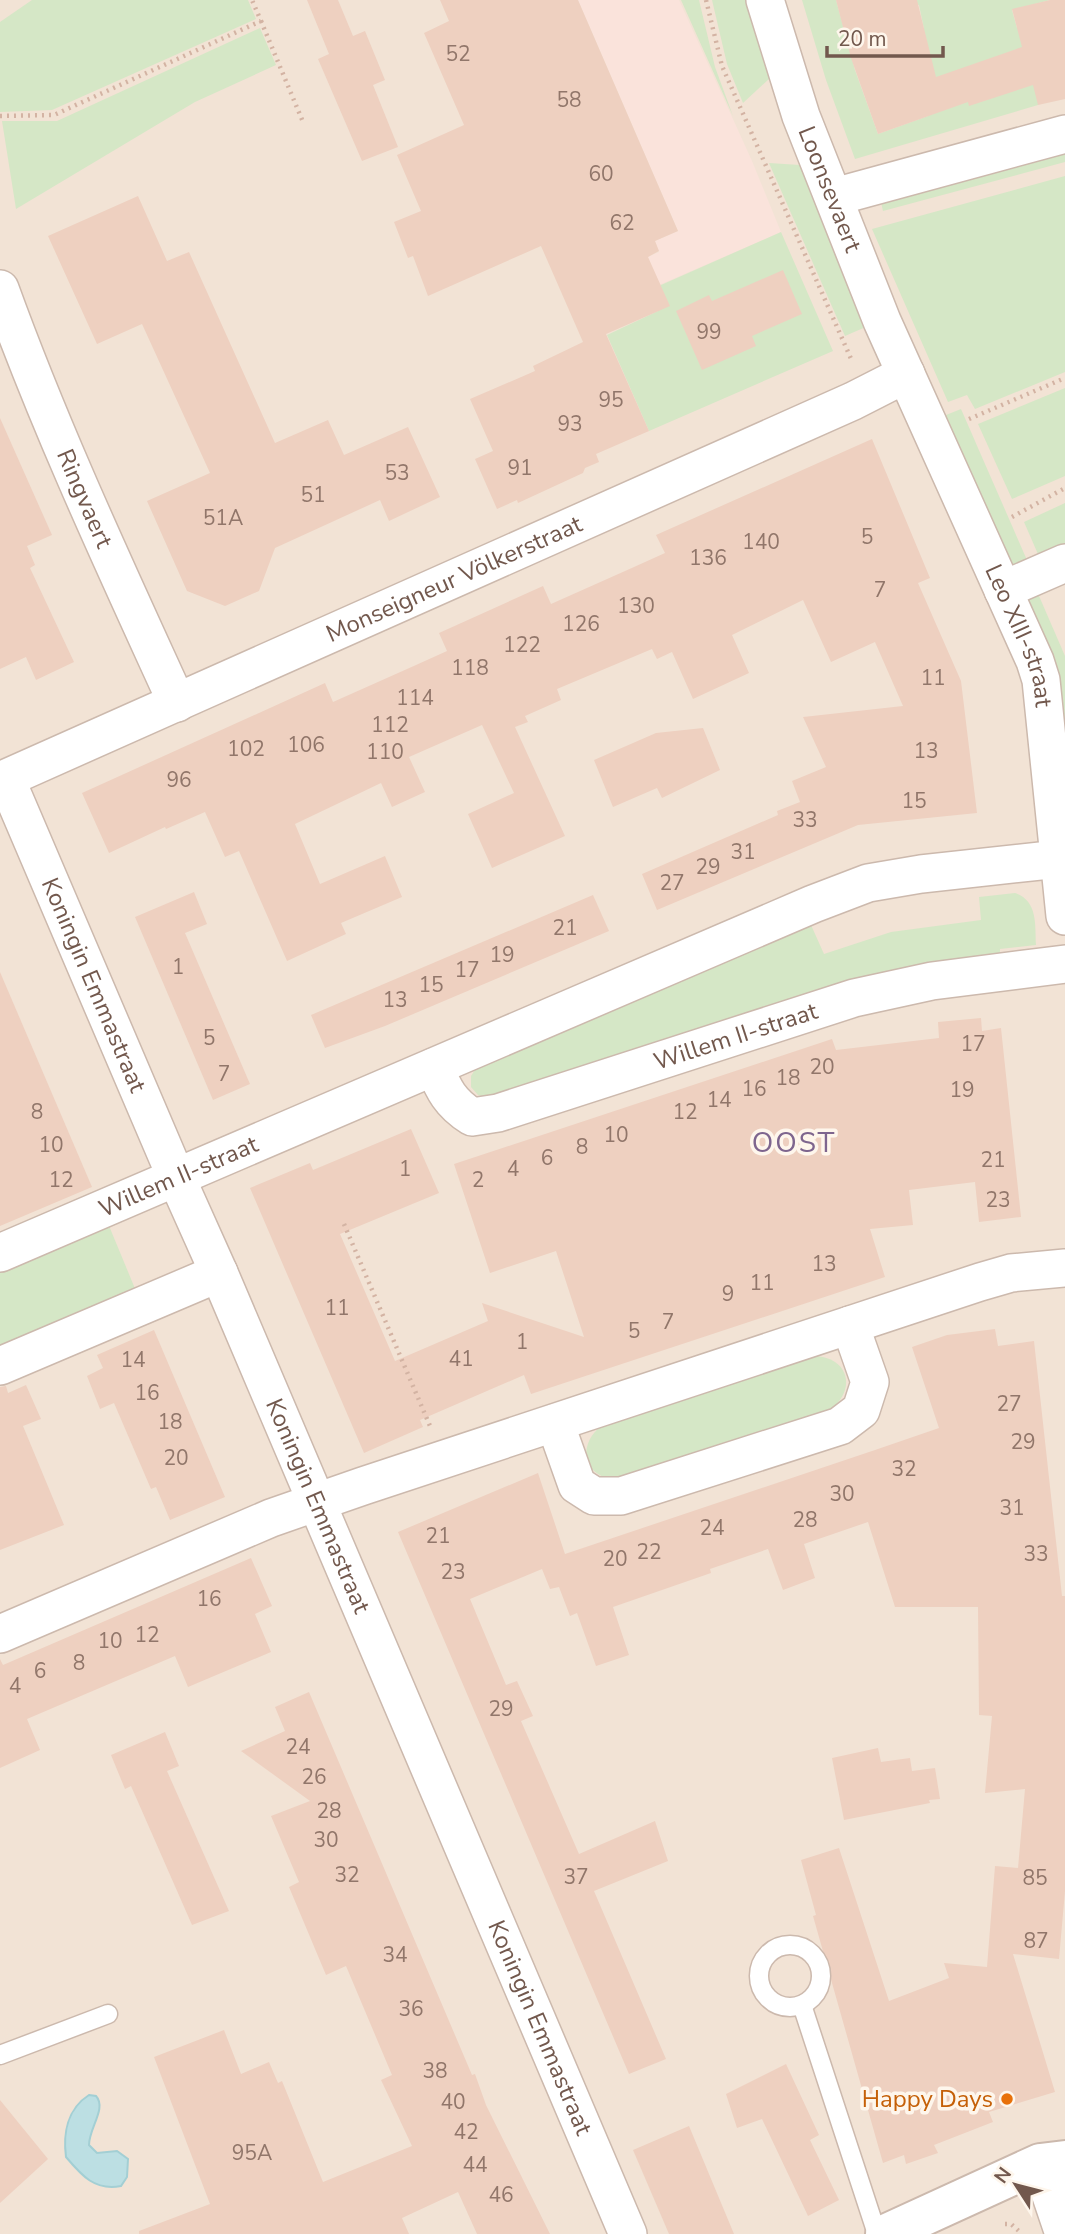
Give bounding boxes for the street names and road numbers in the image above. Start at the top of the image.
street label: Loonsevaert [791,121,869,257]
street label: Ringvaert [49,444,121,553]
street label: Monseigneur Völkerstraat [321,508,588,650]
street label: Leo XIII-straat [977,559,1060,709]
street label: Koningin Emmastraat [34,873,154,1098]
street label: Willem II-straat [650,995,822,1078]
street label: Willem II-straat [94,1128,263,1225]
street label: Koningin Emmastraat [258,1394,378,1619]
street label: Koningin Emmastraat [480,1915,600,2140]

